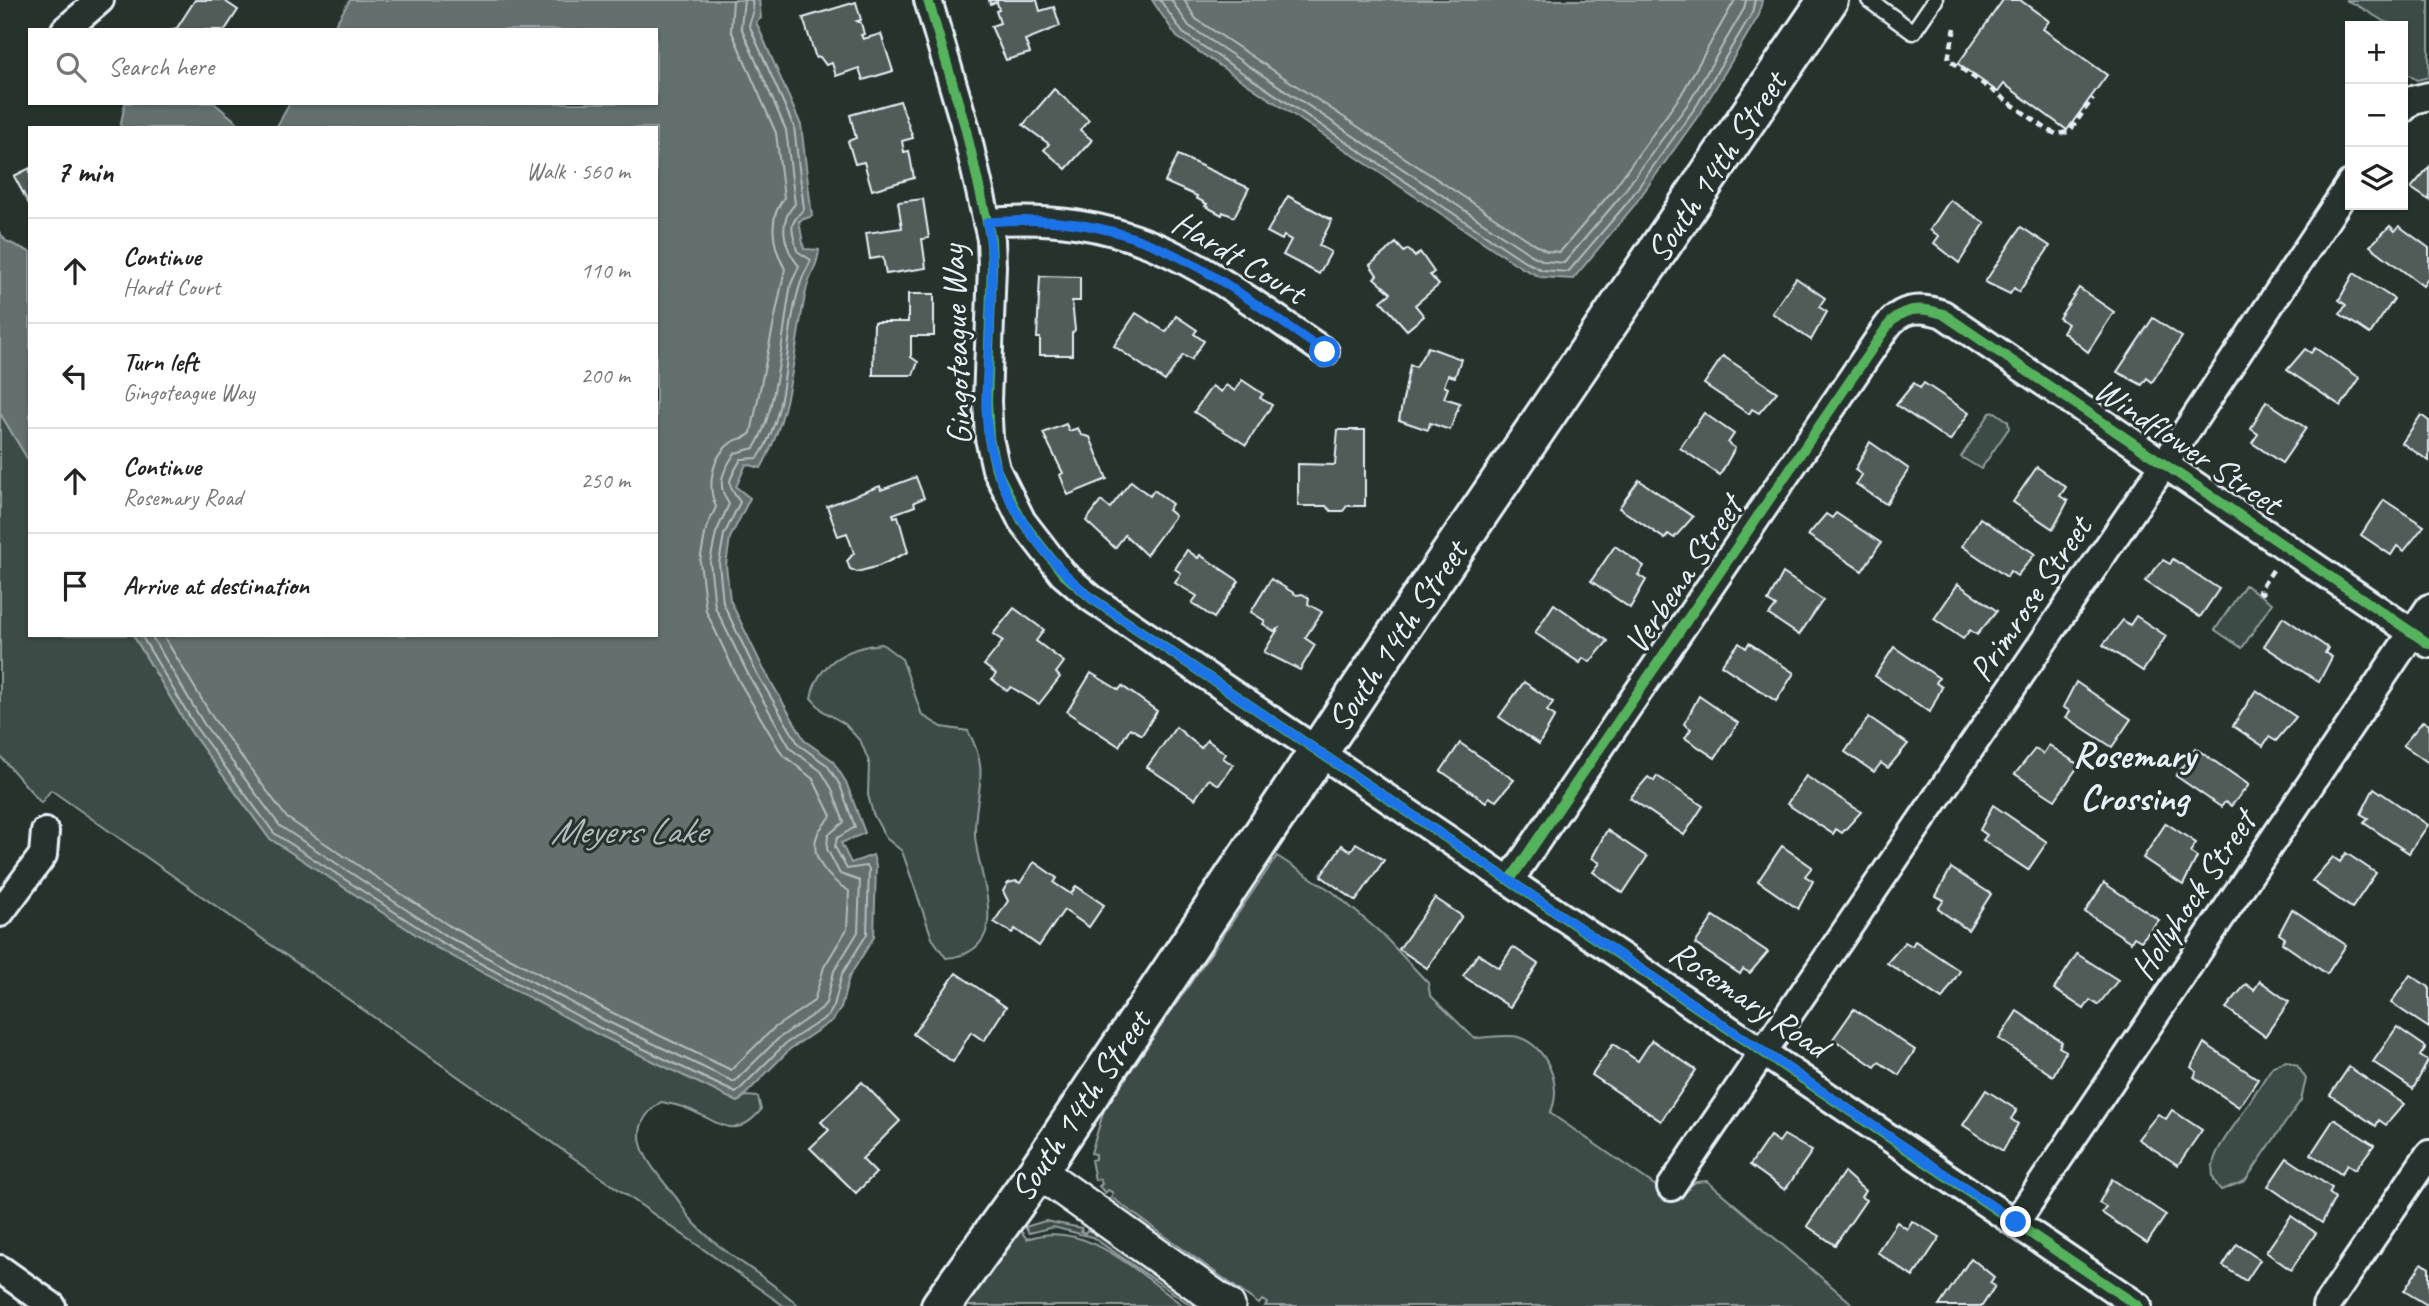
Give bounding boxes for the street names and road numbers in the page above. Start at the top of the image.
street label: South 14th Street [1636,60,1798,271]
street label: Hardt Court [1164,200,1317,316]
street label: Gingoteague Way [930,242,982,446]
street label: Windflower Street [2086,367,2293,527]
street label: Verbena Street [1614,484,1755,663]
street label: Primrose Street [1958,505,2103,690]
street label: South 14th Street [1317,529,1479,740]
street label: Hollyhock Street [2120,798,2268,988]
street label: Rosemary Road [1661,930,1841,1071]
street label: South 14th Street [1000,999,1162,1210]

